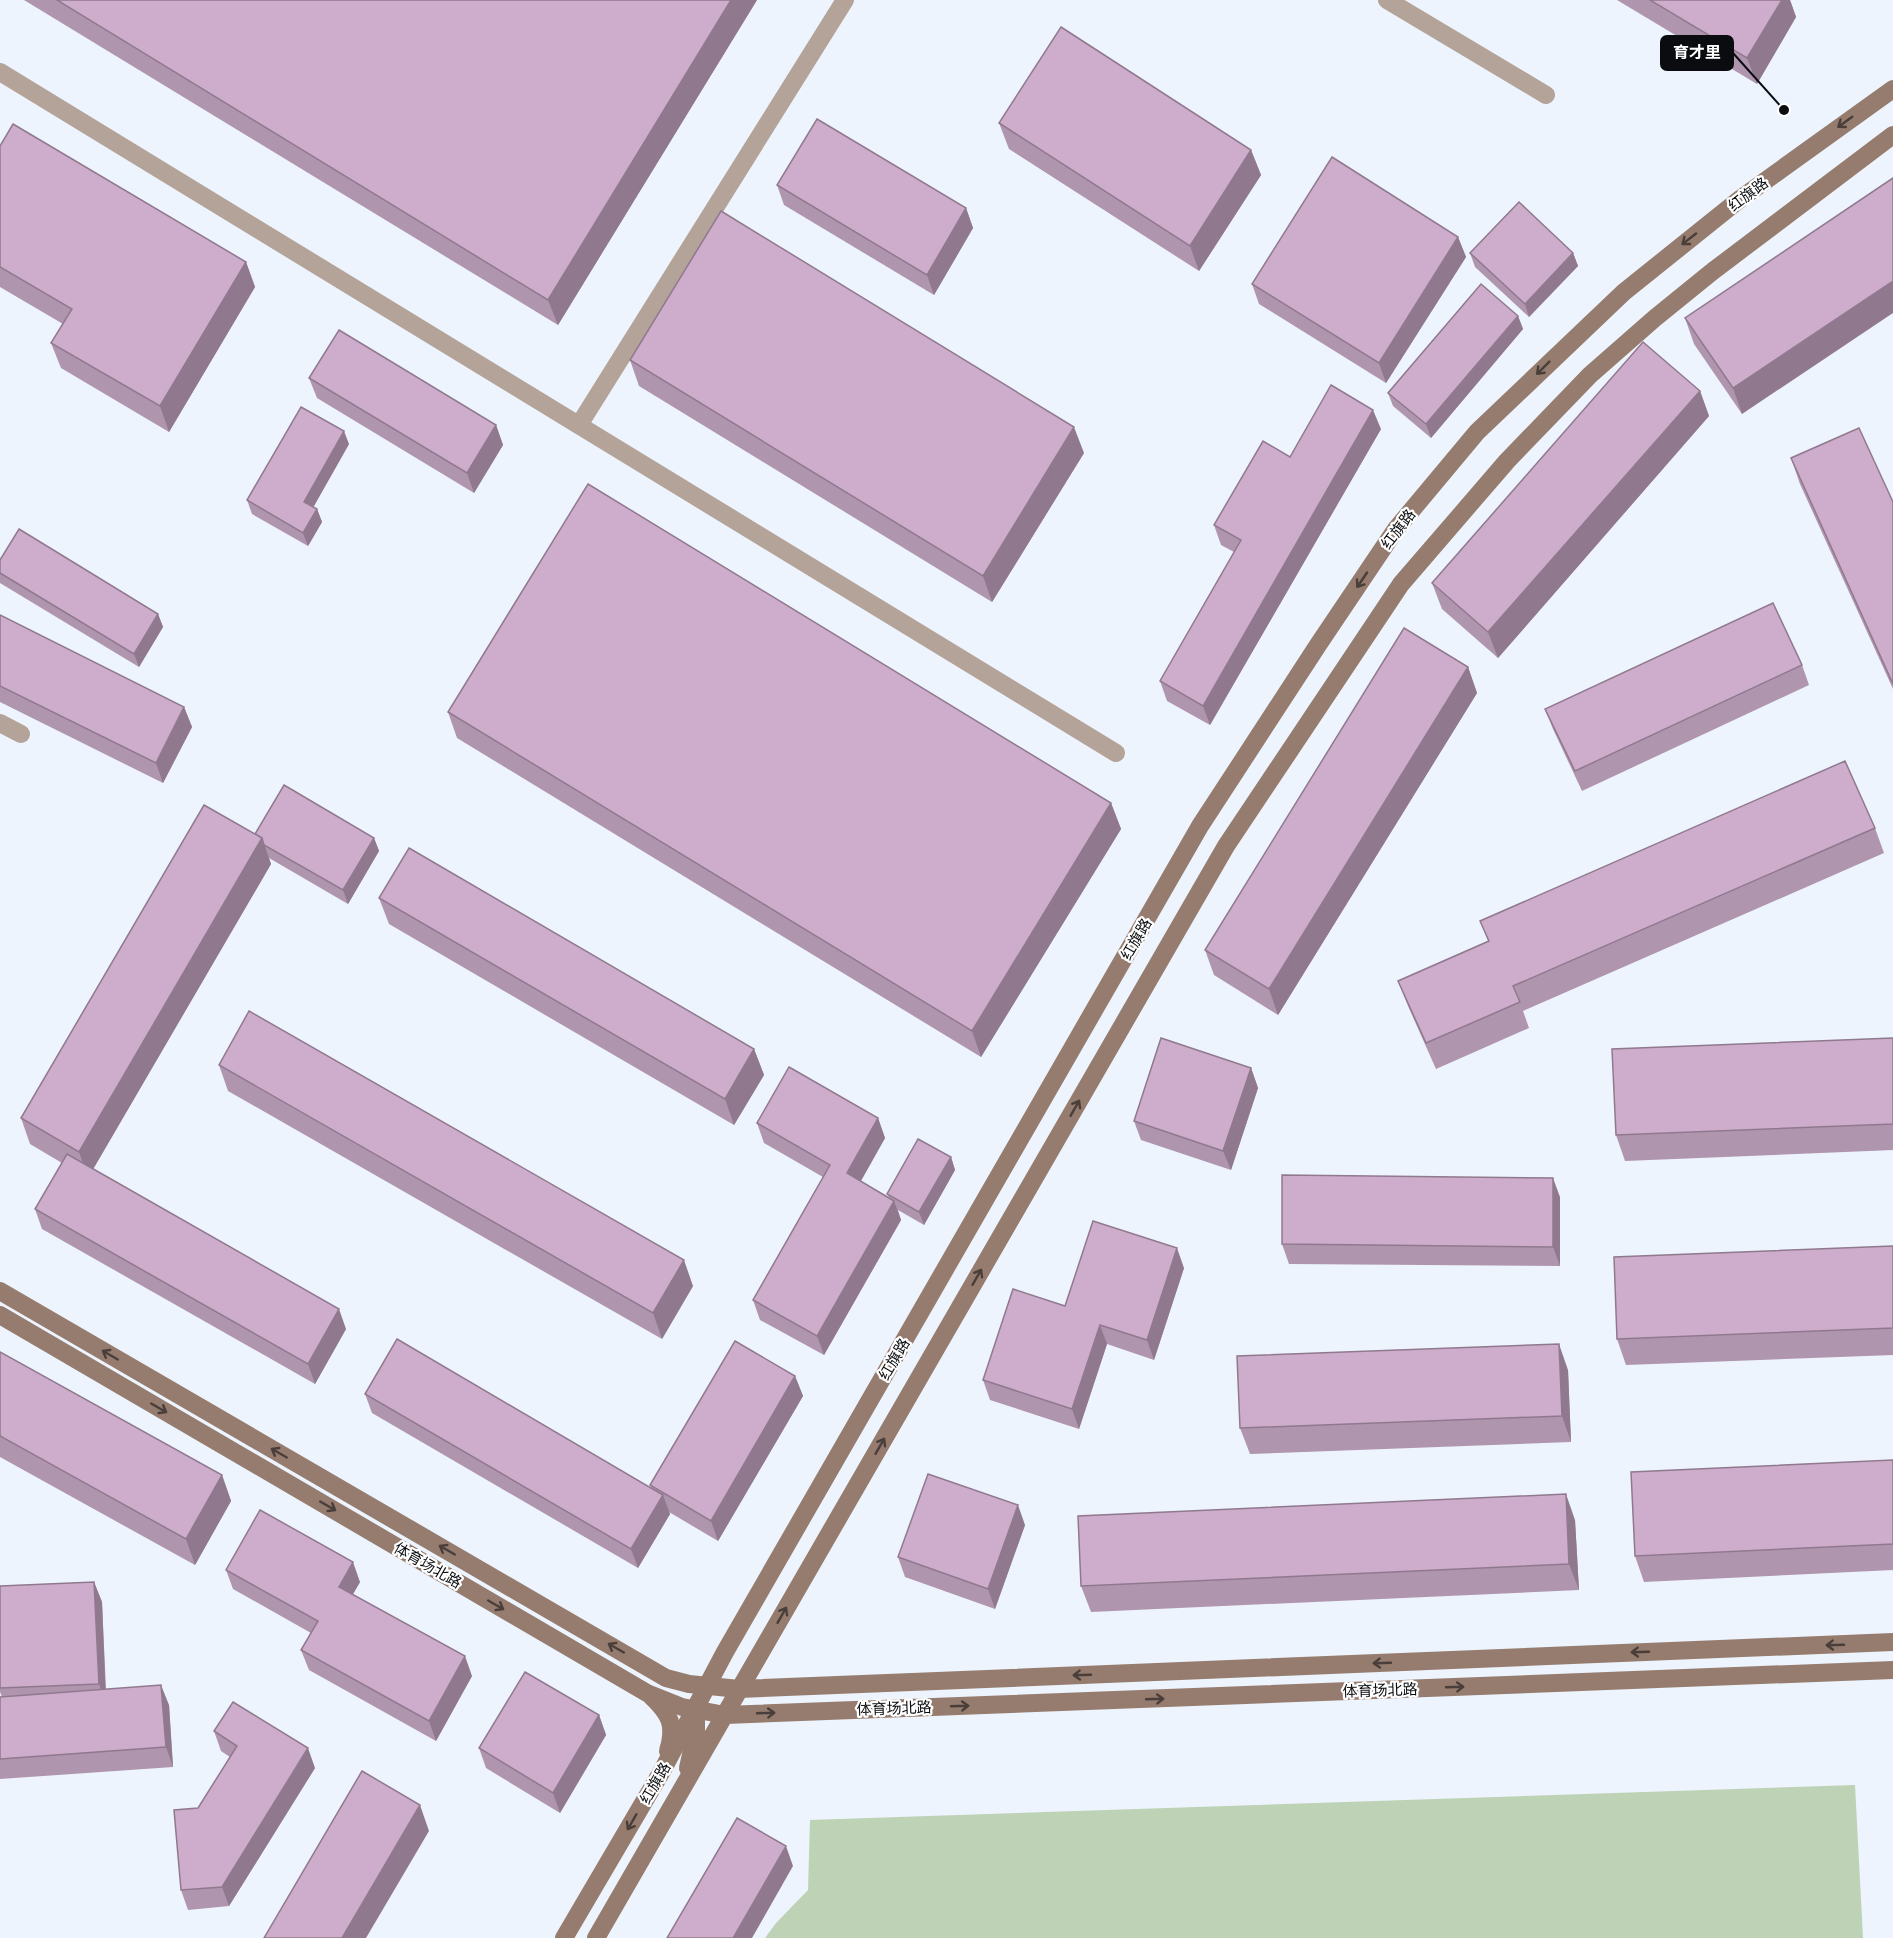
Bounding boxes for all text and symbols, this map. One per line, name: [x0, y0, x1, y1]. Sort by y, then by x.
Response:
callout: 育才里: [1661, 36, 1733, 70]
text: 育才里: [1673, 42, 1721, 62]
one-way arrow: [1838, 116, 1854, 129]
street label: 红旗路: [1724, 173, 1772, 215]
one-way arrow: [1682, 233, 1698, 246]
one-way arrow: [1535, 360, 1550, 375]
street label: 红旗路: [1377, 505, 1419, 553]
one-way arrow: [1356, 571, 1368, 587]
street label: 红旗路: [1117, 915, 1155, 963]
one-way arrow: [1069, 1100, 1081, 1117]
one-way arrow: [972, 1269, 984, 1286]
street label: 红旗路: [875, 1335, 913, 1383]
one-way arrow: [102, 1348, 119, 1360]
one-way arrow: [150, 1402, 167, 1414]
one-way arrow: [874, 1438, 886, 1455]
one-way arrow: [271, 1446, 288, 1458]
one-way arrow: [319, 1501, 336, 1513]
street label: 体育场北路: [391, 1538, 465, 1592]
one-way arrow: [439, 1544, 456, 1556]
one-way arrow: [487, 1599, 504, 1611]
one-way arrow: [777, 1607, 789, 1624]
one-way arrow: [1825, 1639, 1845, 1650]
one-way arrow: [608, 1642, 625, 1654]
one-way arrow: [1630, 1647, 1650, 1658]
one-way arrow: [1372, 1657, 1392, 1669]
one-way arrow: [1073, 1670, 1093, 1681]
street label: 体育场北路: [1342, 1679, 1418, 1701]
one-way arrow: [1445, 1682, 1465, 1693]
one-way arrow: [1145, 1693, 1165, 1704]
street label: 体育场北路: [856, 1697, 932, 1719]
one-way arrow: [950, 1700, 970, 1712]
one-way arrow: [755, 1708, 775, 1719]
street label: 红旗路: [636, 1759, 674, 1807]
one-way arrow: [626, 1812, 637, 1830]

